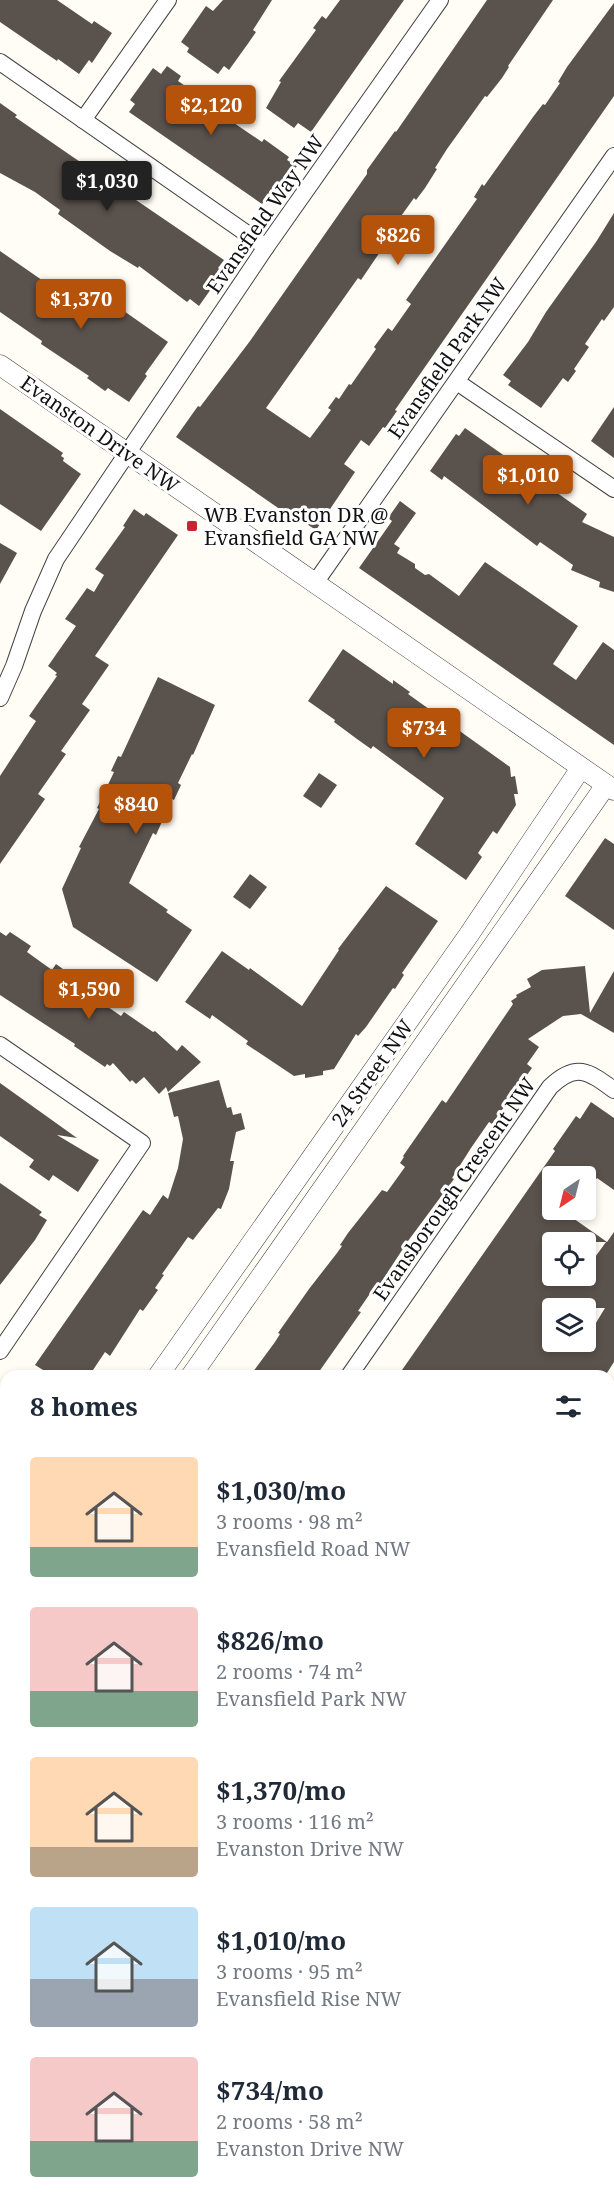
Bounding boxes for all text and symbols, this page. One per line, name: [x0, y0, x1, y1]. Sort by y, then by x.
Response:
pin: $2,120: [162, 85, 260, 136]
text: $2,120: [180, 91, 242, 118]
street label: Evansfield Way NW: [200, 129, 330, 299]
pin: $1,030: [58, 161, 156, 212]
text: $1,030: [76, 167, 138, 194]
pin: $826: [362, 215, 434, 266]
text: $826: [375, 221, 421, 248]
street label: Evansfield Park NW: [381, 272, 513, 444]
pin: $1,370: [32, 279, 130, 330]
text: $1,370: [50, 285, 112, 312]
street label: Evanston Drive NW: [15, 369, 185, 499]
pin: $1,010: [479, 455, 577, 506]
text: $1,010: [497, 461, 559, 488]
place label: WB Evanston DR @ Evansfield GA NW: [204, 501, 388, 551]
marker: WB Evanston DR @ Evansfield GA NW: [185, 519, 199, 533]
pin: $734: [388, 708, 460, 759]
text: $734: [401, 714, 447, 741]
pin: $840: [100, 784, 172, 835]
text: $840: [113, 790, 159, 817]
pin: $1,590: [40, 969, 138, 1020]
text: $1,590: [58, 975, 120, 1002]
street label: 24 Street NW: [325, 1014, 419, 1132]
street label: Evansborough Crescent NW: [366, 1072, 542, 1306]
north arrow: [542, 1166, 596, 1220]
map controls: [542, 1166, 596, 1352]
button: locate: [542, 1232, 596, 1286]
button: layers: [542, 1298, 596, 1352]
text: 8 homes: [30, 1388, 138, 1424]
icon: filters: [552, 1390, 585, 1423]
text: $1,030/mo: [216, 1472, 346, 1508]
icon: home: [78, 1481, 150, 1553]
text: 3 rooms · 98 m²: [216, 1508, 363, 1535]
text: Evansfield Road NW: [216, 1535, 410, 1562]
text: $826/mo: [216, 1622, 324, 1658]
icon: home: [78, 1631, 150, 1703]
text: 2 rooms · 74 m²: [216, 1658, 363, 1685]
text: Evansfield Park NW: [216, 1685, 407, 1712]
text: $1,370/mo: [216, 1772, 346, 1808]
icon: home: [78, 1781, 150, 1853]
text: 3 rooms · 116 m²: [216, 1808, 374, 1835]
text: Evanston Drive NW: [216, 1835, 404, 1862]
text: $1,010/mo: [216, 1922, 346, 1958]
icon: home: [78, 1931, 150, 2003]
text: 3 rooms · 95 m²: [216, 1958, 363, 1985]
text: Evansfield Rise NW: [216, 1985, 402, 2012]
text: $734/mo: [216, 2072, 324, 2108]
icon: home: [78, 2081, 150, 2153]
text: 2 rooms · 58 m²: [216, 2108, 363, 2135]
text: Evanston Drive NW: [216, 2135, 404, 2162]

